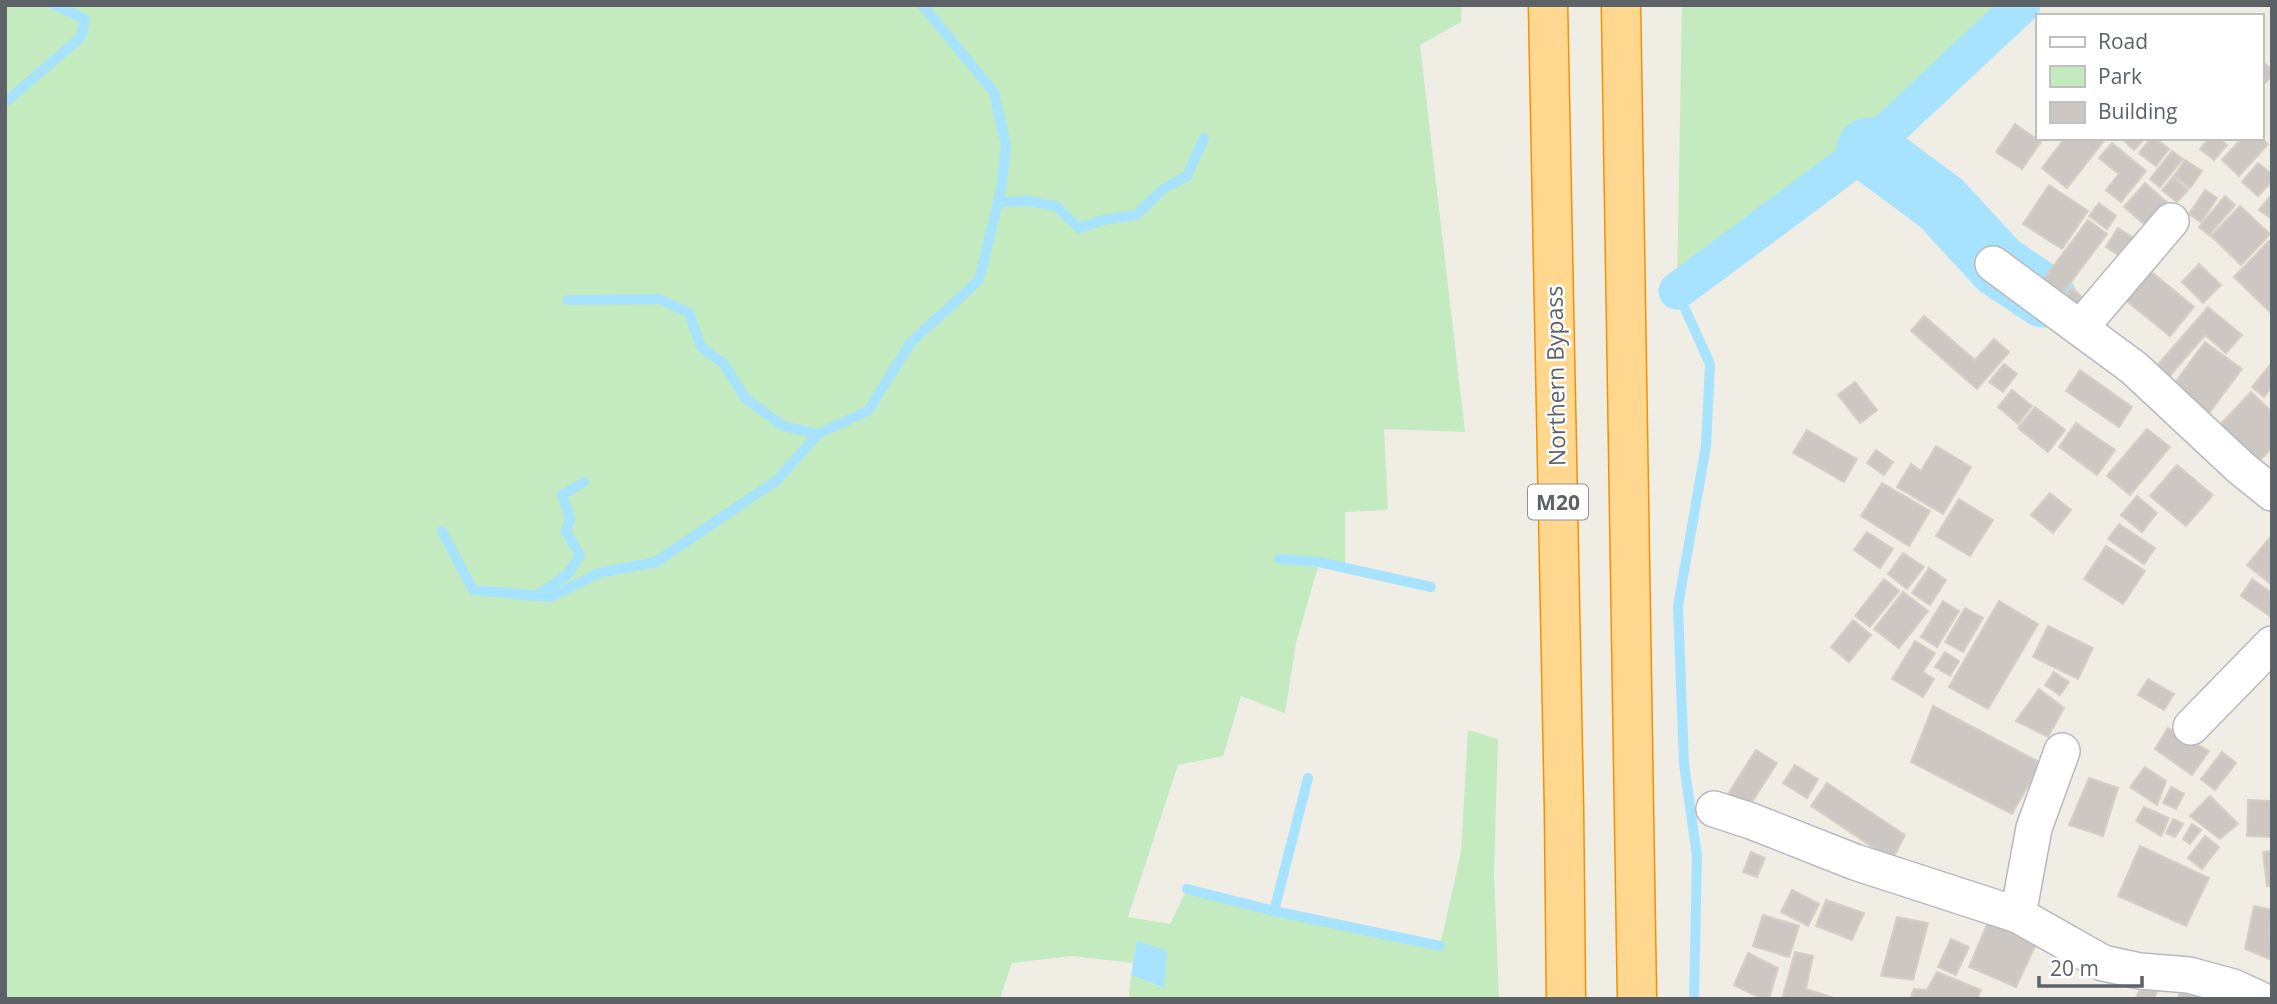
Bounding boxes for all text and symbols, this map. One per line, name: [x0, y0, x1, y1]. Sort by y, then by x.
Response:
legend: [2036, 14, 2263, 140]
text: Road: [2098, 27, 2148, 55]
text: Park: [2098, 62, 2142, 90]
text: Building: [2098, 97, 2177, 125]
street label: Northern Bypass: [1537, 286, 1573, 466]
road number: M20: [1528, 484, 1588, 520]
scale bar: [2039, 944, 2142, 988]
text: 20 m: [2050, 954, 2099, 982]

